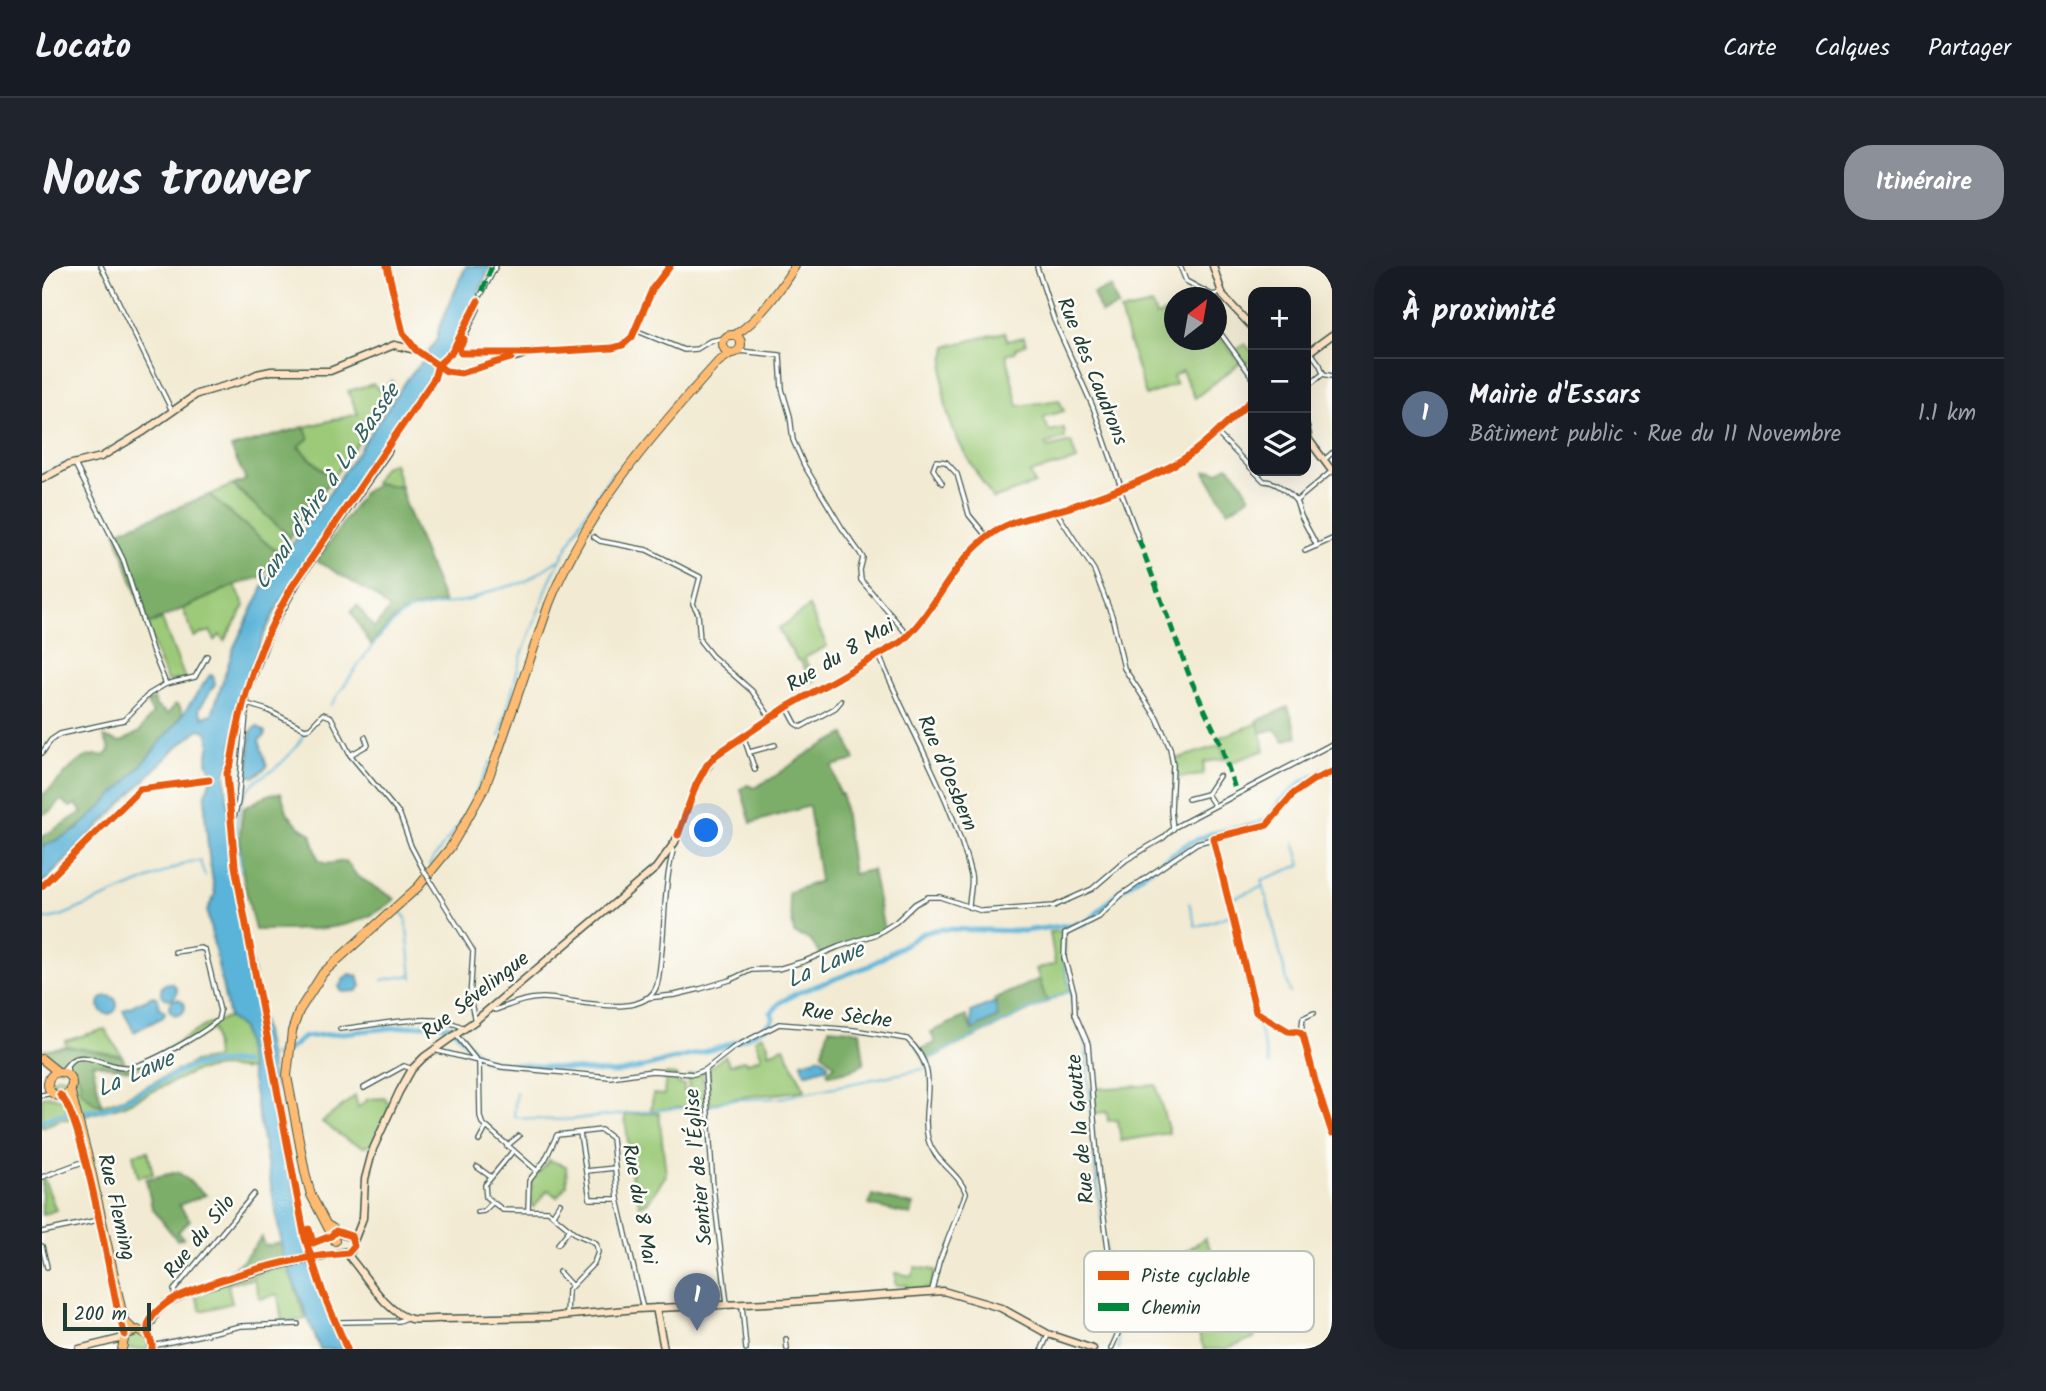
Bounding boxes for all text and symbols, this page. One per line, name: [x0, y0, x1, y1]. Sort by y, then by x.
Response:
text: Locato: [35, 22, 131, 75]
text: Carte: [1723, 29, 1777, 68]
text: Calques: [1815, 29, 1890, 68]
text: Partager: [1928, 29, 2011, 68]
text: Nous trouver: [42, 143, 309, 221]
button: Itinéraire: [1844, 145, 2004, 220]
north arrow: [1164, 287, 1227, 350]
map controls: [1248, 287, 1311, 476]
button: +: [1248, 287, 1311, 350]
text: À proximité: [1402, 288, 1555, 336]
street label: Rue des Caudrons: [1047, 293, 1136, 451]
button: −: [1248, 350, 1311, 413]
water label: Canal d'Aire à La Bassée: [245, 375, 412, 598]
text: Mairie d'Essars: [1469, 375, 1641, 417]
text: 1: [1422, 396, 1428, 432]
text: 1.1 km: [1918, 396, 1976, 432]
button: layers: [1248, 413, 1311, 476]
text: Bâtiment public · Rue du 11 Novembre: [1469, 417, 1841, 453]
street label: Rue du 8 Mai: [780, 610, 902, 702]
street label: Rue d'Oesbern: [907, 710, 986, 837]
your location: [689, 813, 723, 847]
water label: La Lawe: [781, 932, 873, 999]
street label: Rue Sévelingue: [415, 943, 538, 1049]
street label: Rue Sèche: [800, 995, 894, 1038]
water label: La Lawe: [91, 1041, 183, 1108]
street label: Rue de la Goutte: [1058, 1052, 1104, 1205]
street label: Sentier de l'Église: [676, 1087, 723, 1247]
street label: Rue du 8 Mai: [612, 1141, 666, 1268]
street label: Rue Fleming: [87, 1151, 144, 1264]
street label: Rue du Silo: [156, 1188, 244, 1286]
legend: [1084, 1251, 1314, 1332]
text: Piste cyclable: [1141, 1262, 1250, 1292]
pin: 1: [674, 1273, 720, 1331]
text: Chemin: [1141, 1294, 1201, 1324]
scale bar: [63, 1300, 150, 1332]
text: 200 m: [74, 1300, 127, 1330]

